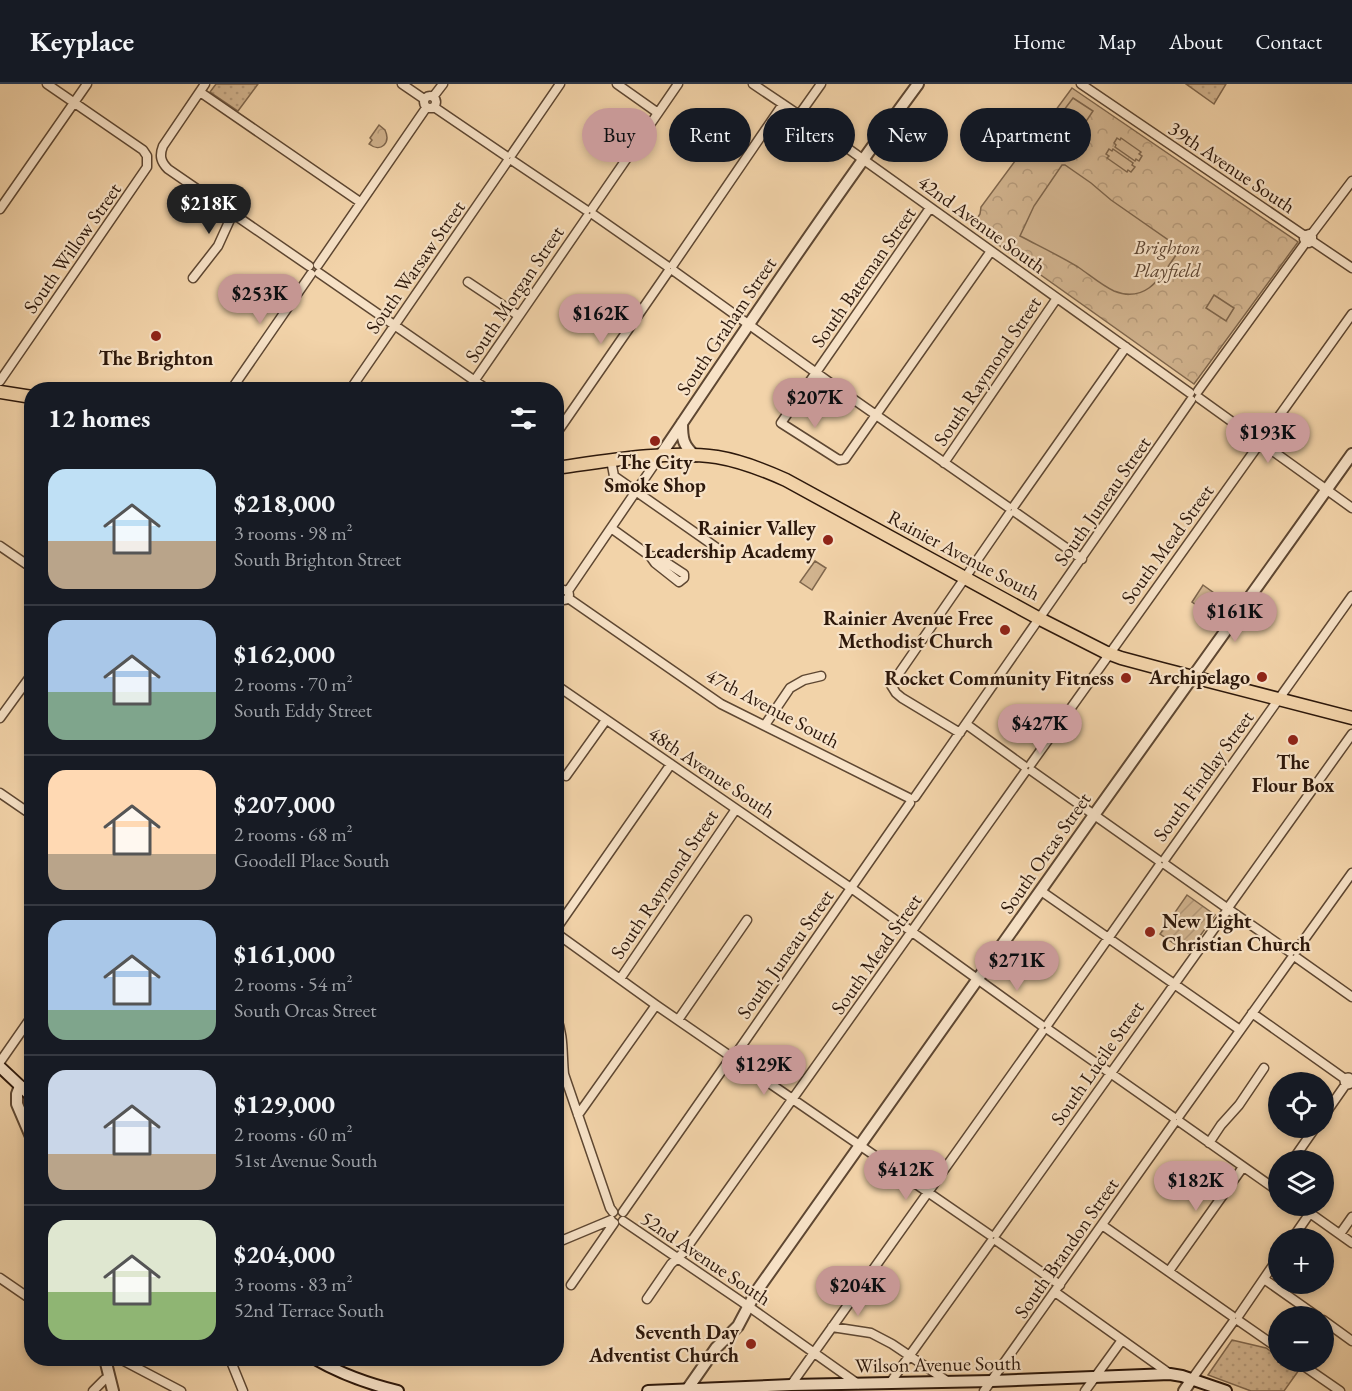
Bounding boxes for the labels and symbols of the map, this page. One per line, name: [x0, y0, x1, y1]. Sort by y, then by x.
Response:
street label: 39th Avenue South: [1164, 115, 1300, 219]
street label: 42nd Avenue South: [913, 169, 1051, 279]
street label: South Willow Street: [17, 177, 127, 319]
pin: $218K: [167, 184, 251, 235]
street label: South Warsaw Street: [359, 195, 471, 339]
street label: South Bateman Street: [805, 201, 922, 353]
street label: South Morgan Street: [459, 220, 570, 367]
park label: Brighton Playfield: [1133, 234, 1202, 283]
street label: South Graham Street: [670, 251, 782, 400]
pin: $253K: [218, 274, 302, 325]
street label: South Raymond Street: [927, 291, 1047, 451]
pin: $162K: [559, 294, 643, 345]
marker: The Brighton: [149, 329, 163, 343]
place label: The Brighton: [99, 345, 213, 371]
pin: $207K: [773, 378, 857, 429]
pin: $193K: [1226, 413, 1310, 464]
street label: South Juneau Street: [1048, 431, 1157, 571]
marker: The City Smoke Shop: [648, 434, 662, 448]
place label: The City Smoke Shop: [604, 449, 706, 498]
street label: South Mead Street: [1115, 478, 1220, 609]
street label: Rainier Avenue South: [883, 504, 1045, 606]
place label: Rainier Valley Leadership Academy: [644, 515, 816, 564]
marker: Rainier Valley Leadership Academy: [821, 533, 835, 547]
pin: $161K: [1193, 592, 1277, 643]
place label: Rainier Avenue Free Methodist Church: [823, 605, 993, 654]
marker: Rainier Avenue Free Methodist Church: [998, 623, 1012, 637]
street label: 47th Avenue South: [702, 662, 844, 754]
place label: Archipelago: [1148, 664, 1250, 690]
place label: Rocket Community Fitness: [885, 665, 1114, 691]
marker: Archipelago: [1255, 670, 1269, 684]
marker: Rocket Community Fitness: [1119, 671, 1133, 685]
pin: $427K: [998, 704, 1082, 755]
street label: South Findlay Street: [1147, 705, 1260, 847]
street label: 48th Avenue South: [644, 720, 780, 824]
marker: The Flour Box: [1286, 733, 1300, 747]
place label: The Flour Box: [1252, 749, 1334, 798]
street label: South Orcas Street: [993, 787, 1097, 919]
street label: South Raymond Street: [604, 804, 724, 964]
street label: South Juneau Street: [731, 884, 840, 1024]
street label: South Mead Street: [825, 888, 928, 1020]
place label: New Light Christian Church: [1162, 908, 1311, 957]
marker: New Light Christian Church: [1143, 925, 1157, 939]
pin: $271K: [975, 941, 1059, 992]
street label: South Lucile Street: [1044, 995, 1150, 1130]
pin: $129K: [722, 1045, 806, 1096]
pin: $412K: [864, 1150, 948, 1201]
pin: $182K: [1154, 1161, 1238, 1212]
street label: South Brandon Street: [1008, 1172, 1125, 1323]
street label: 52nd Avenue South: [636, 1205, 776, 1311]
pin: $204K: [816, 1266, 900, 1317]
place label: Seventh Day Adventist Church: [588, 1319, 739, 1368]
marker: Seventh Day Adventist Church: [744, 1337, 758, 1351]
street label: Wilson Avenue South: [855, 1350, 1021, 1378]

